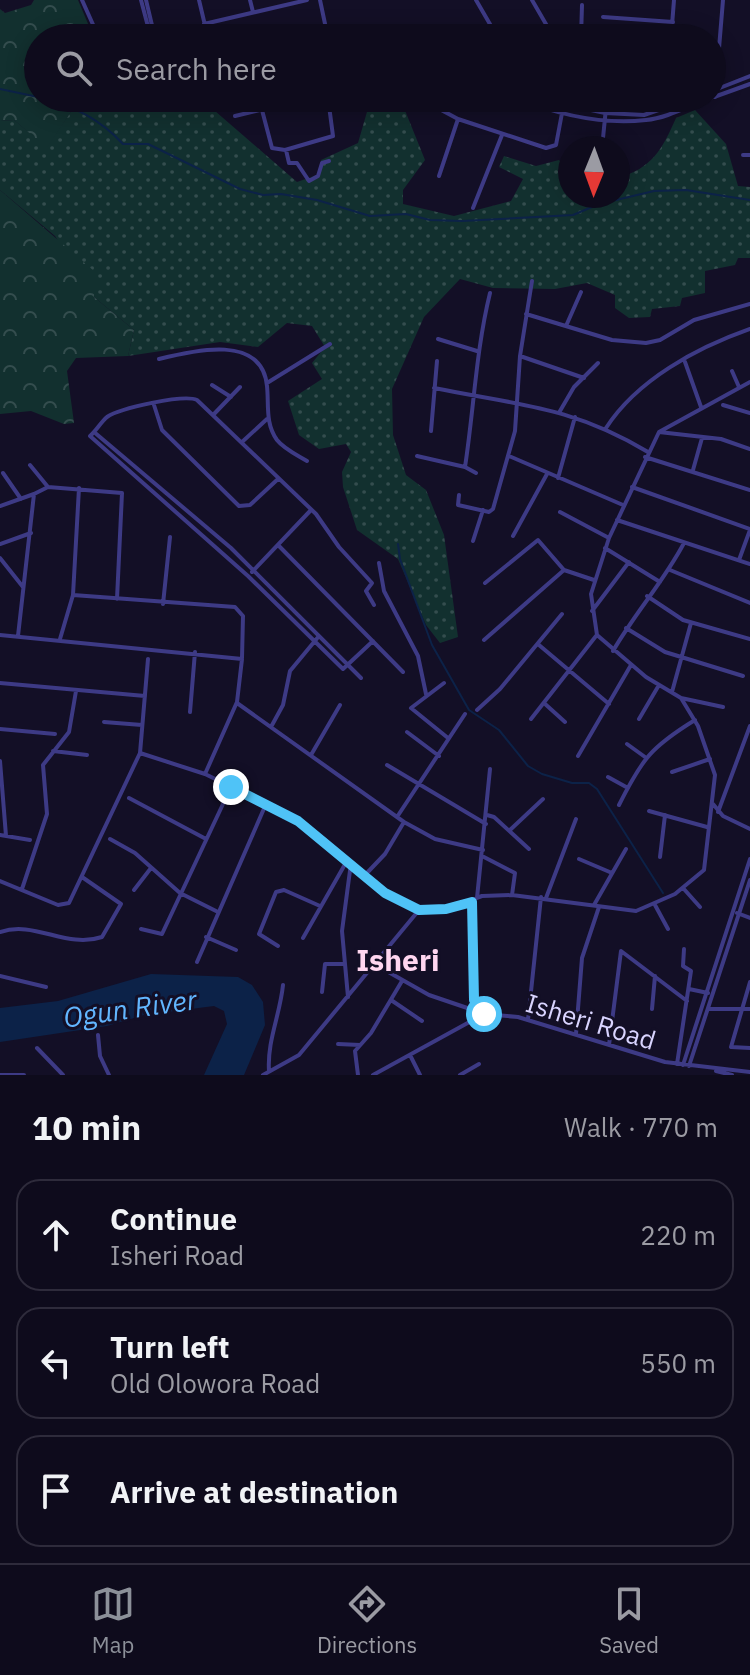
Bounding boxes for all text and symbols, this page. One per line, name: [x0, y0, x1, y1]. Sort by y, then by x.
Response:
search box: [24, 24, 726, 112]
icon: search: [52, 46, 96, 90]
text: Search here: [116, 49, 277, 88]
north arrow: [558, 136, 630, 208]
route end: [213, 769, 249, 805]
district label: Isheri: [356, 940, 440, 979]
water label: Ogun River: [61, 980, 200, 1036]
street label: Isheri Road: [522, 985, 660, 1057]
route start: [466, 996, 502, 1032]
text: 10 min: [32, 1105, 141, 1149]
text: Walk · 770 m: [564, 1110, 718, 1144]
text: Continue: [110, 1199, 237, 1238]
icon: ahead: [34, 1213, 78, 1257]
text: 220 m: [640, 1218, 716, 1252]
text: Isheri Road: [110, 1238, 244, 1272]
text: Turn left: [110, 1327, 229, 1366]
icon: left: [34, 1341, 78, 1385]
text: 550 m: [640, 1346, 716, 1380]
text: Old Olowora Road: [110, 1366, 320, 1400]
icon: arrive: [34, 1469, 78, 1513]
text: Arrive at destination: [110, 1472, 398, 1511]
tab: Map: [91, 1582, 135, 1659]
tab: Directions: [317, 1582, 417, 1659]
tab: Saved: [599, 1582, 659, 1659]

